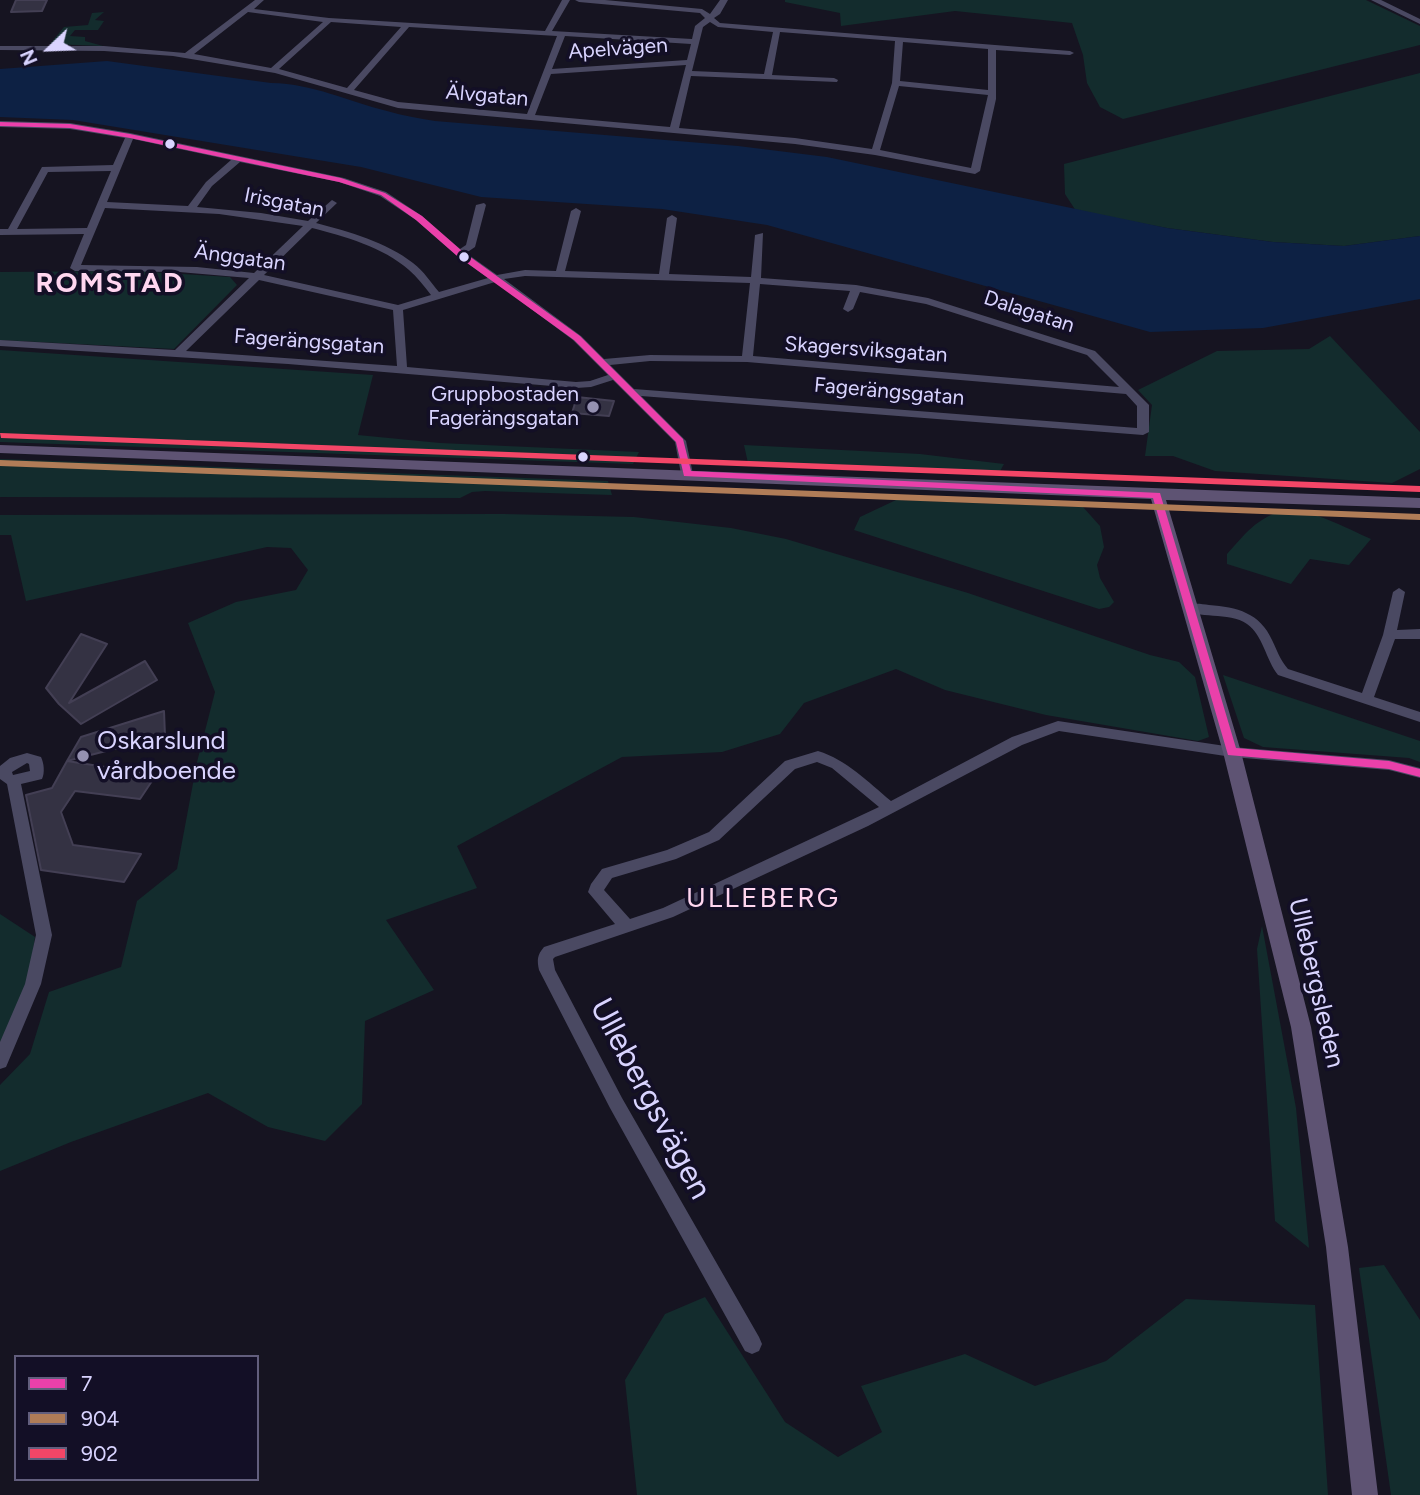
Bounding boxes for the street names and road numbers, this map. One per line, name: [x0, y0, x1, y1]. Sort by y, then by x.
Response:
street label: Apelvägen: [567, 33, 669, 65]
street label: Älvgatan: [445, 80, 529, 112]
street label: Irisgatan: [242, 183, 326, 223]
street label: Änggatan: [193, 239, 287, 277]
street label: Dalagatan: [980, 286, 1078, 338]
street label: Fagerängsgatan: [233, 324, 385, 360]
street label: Skagersviksgatan: [784, 332, 948, 368]
street label: Fagerängsgatan: [813, 373, 965, 411]
street label: Ullebergsleden: [1281, 895, 1351, 1071]
street label: Ullebergsvägen: [581, 992, 719, 1206]

